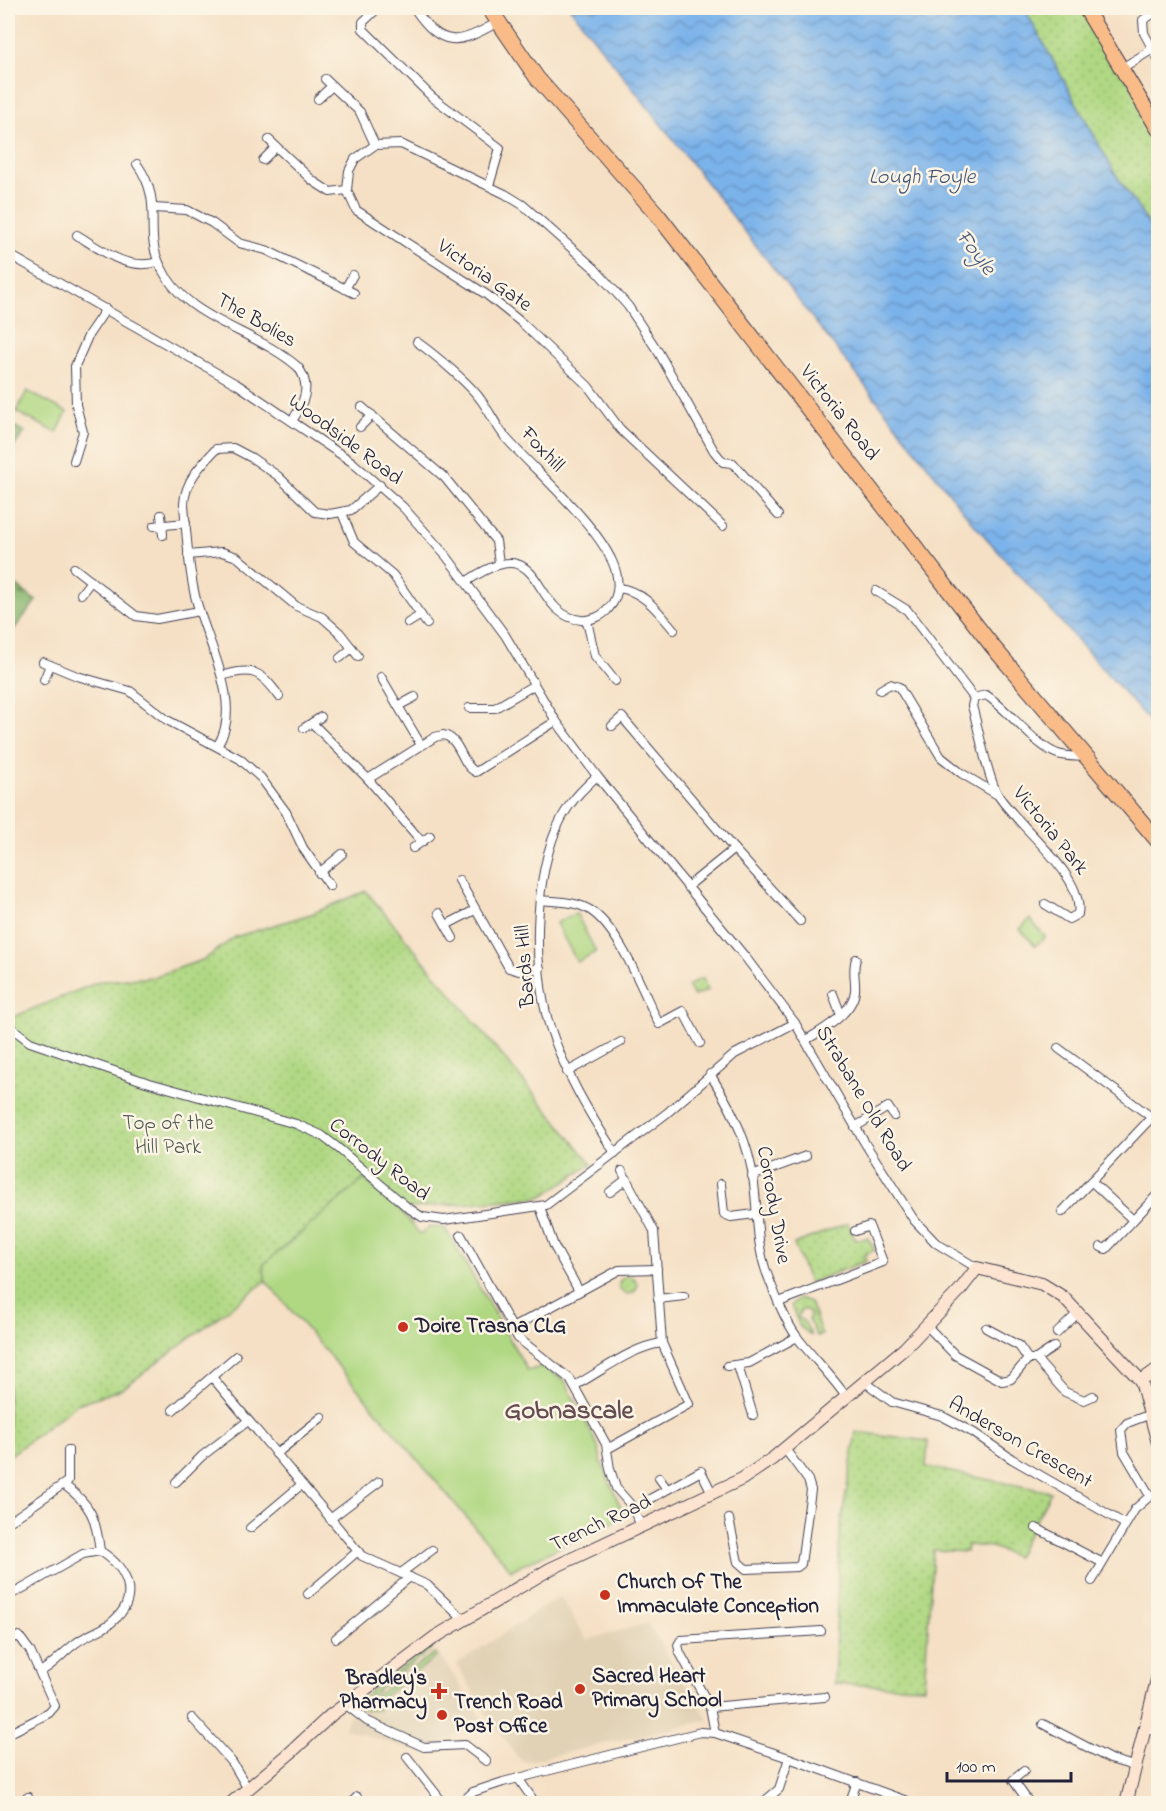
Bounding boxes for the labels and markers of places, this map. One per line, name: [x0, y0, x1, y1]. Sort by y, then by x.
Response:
place label: Doire Trasna CLG: [414, 1312, 566, 1342]
marker: Doire Trasna CLG: [396, 1320, 410, 1334]
place label: Church Of The Immaculate Conception: [617, 1568, 819, 1622]
marker: Church Of The Immaculate Conception: [598, 1588, 612, 1602]
place label: Sacred Heart Primary School: [592, 1662, 722, 1718]
place label: Bradley's Pharmacy: [340, 1664, 427, 1720]
marker: Sacred Heart Primary School: [573, 1682, 587, 1696]
marker: Bradley's Pharmacy: [432, 1684, 446, 1698]
place label: Trench Road Post Office: [454, 1688, 563, 1742]
marker: Trench Road Post Office: [435, 1708, 449, 1722]

